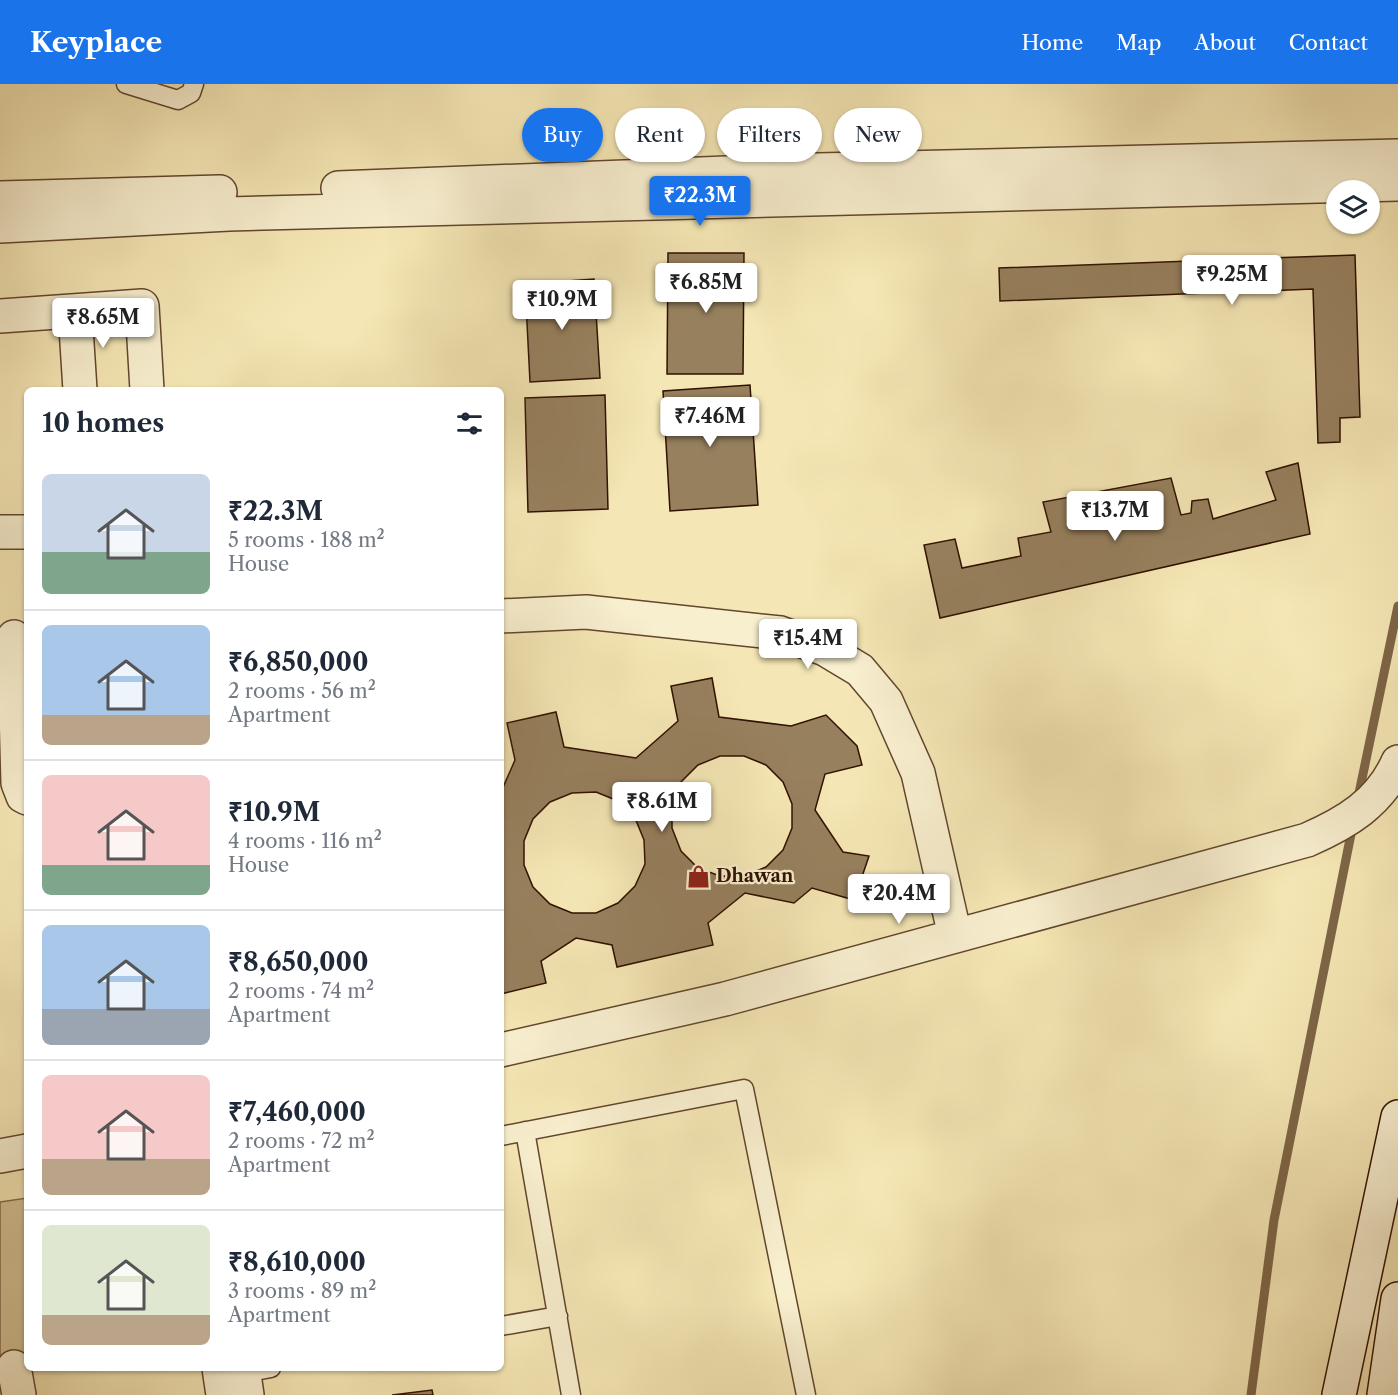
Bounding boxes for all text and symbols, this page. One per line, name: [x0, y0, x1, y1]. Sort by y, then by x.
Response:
text: Keyplace: [30, 25, 162, 59]
text: Home: [1022, 30, 1083, 55]
text: Map: [1116, 30, 1161, 55]
text: About: [1194, 30, 1256, 55]
text: Contact: [1289, 30, 1368, 55]
chip: Buy: [522, 108, 603, 162]
chip: Rent: [615, 108, 705, 162]
chip: Filters: [717, 108, 822, 162]
chip: New: [834, 108, 922, 162]
pin: ₹22.3M: [651, 176, 749, 227]
map controls: [1326, 180, 1380, 234]
button: layers: [1326, 180, 1380, 234]
text: ₹22.3M: [663, 183, 737, 207]
pin: ₹9.25M: [1183, 255, 1281, 306]
text: ₹9.25M: [1196, 262, 1268, 286]
pin: ₹6.85M: [657, 263, 755, 314]
text: ₹6.85M: [669, 270, 743, 294]
pin: ₹10.9M: [513, 280, 611, 331]
text: ₹10.9M: [527, 287, 597, 311]
pin: ₹8.65M: [54, 298, 152, 349]
text: ₹8.65M: [66, 305, 140, 329]
pin: ₹7.46M: [661, 397, 759, 448]
text: ₹7.46M: [674, 404, 746, 428]
text: 10 homes: [42, 407, 164, 439]
icon: filters: [453, 407, 486, 440]
pin: ₹13.7M: [1066, 491, 1164, 542]
text: ₹22.3M: [228, 495, 323, 527]
icon: home: [90, 498, 162, 570]
text: ₹13.7M: [1081, 498, 1149, 522]
text: 5 rooms · 188 m²: [228, 528, 385, 552]
text: House: [228, 552, 289, 576]
pin: ₹15.4M: [759, 619, 857, 670]
text: ₹15.4M: [773, 626, 843, 650]
text: ₹6,850,000: [228, 646, 369, 678]
icon: home: [90, 649, 162, 721]
text: 2 rooms · 56 m²: [228, 679, 376, 703]
text: Apartment: [228, 703, 331, 727]
pin: ₹8.61M: [613, 782, 711, 833]
text: ₹8.61M: [626, 789, 698, 813]
text: ₹10.9M: [228, 796, 320, 828]
icon: home: [90, 799, 162, 871]
text: 4 rooms · 116 m²: [228, 829, 382, 853]
text: House: [228, 853, 289, 877]
shop icon: Dhawan: [685, 863, 711, 889]
place label: Dhawan: [716, 865, 794, 887]
pin: ₹20.4M: [850, 874, 948, 925]
text: ₹20.4M: [862, 881, 936, 905]
text: ₹8,650,000: [228, 946, 369, 978]
icon: home: [90, 949, 162, 1021]
text: 2 rooms · 74 m²: [228, 979, 374, 1003]
text: Apartment: [228, 1003, 331, 1027]
text: ₹7,460,000: [228, 1096, 366, 1128]
icon: home: [90, 1099, 162, 1171]
text: 2 rooms · 72 m²: [228, 1129, 375, 1153]
text: Apartment: [228, 1153, 331, 1177]
text: ₹8,610,000: [228, 1246, 366, 1278]
icon: home: [90, 1249, 162, 1321]
text: 3 rooms · 89 m²: [228, 1279, 376, 1303]
text: Apartment: [228, 1303, 331, 1327]

